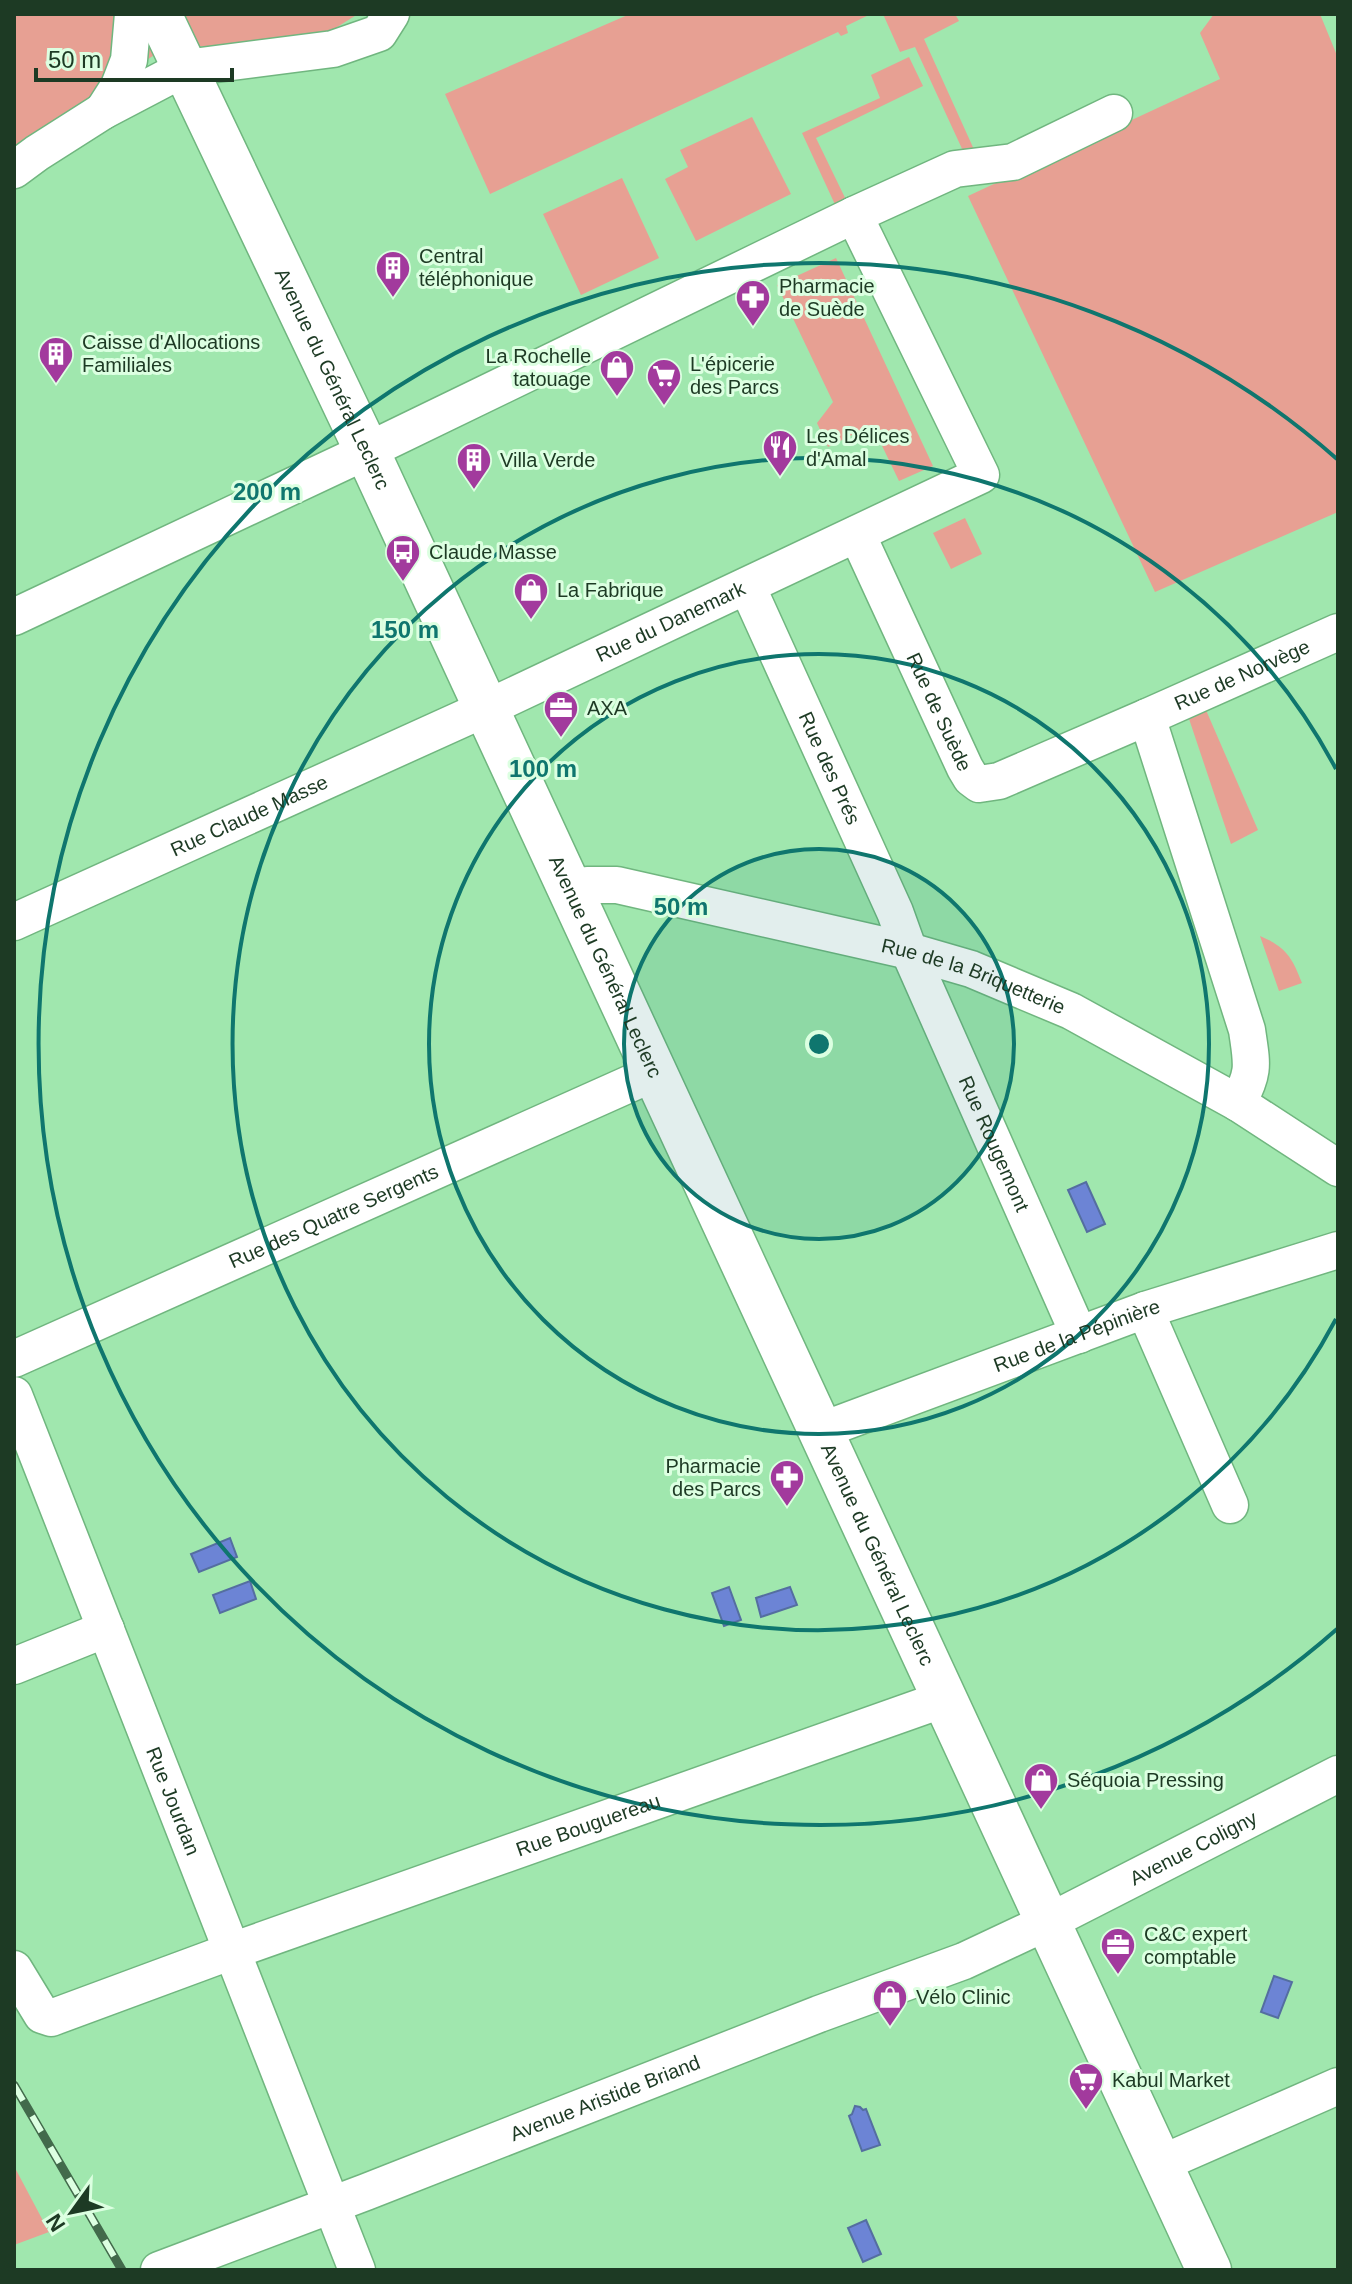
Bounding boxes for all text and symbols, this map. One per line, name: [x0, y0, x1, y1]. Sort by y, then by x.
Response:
scale bar: [36, 32, 232, 82]
text: 50 m: [48, 46, 101, 73]
place label: Central téléphonique: [419, 245, 534, 290]
building icon: Central téléphonique: [374, 249, 412, 299]
street label: Avenue du Général Leclerc: [271, 265, 394, 493]
place label: Pharmacie de Suède: [779, 275, 875, 320]
pharmacy icon: Pharmacie de Suède: [734, 278, 772, 328]
place label: Caisse d'Allocations Familiales: [82, 331, 260, 376]
building icon: Caisse d'Allocations Familiales: [37, 335, 75, 385]
place label: La Rochelle tatouage: [485, 345, 591, 390]
shop icon: La Rochelle tatouage: [598, 348, 636, 398]
place label: L'épicerie des Parcs: [690, 353, 779, 398]
supermarket icon: L'épicerie des Parcs: [645, 357, 683, 407]
place label: Les Délices d'Amal: [806, 425, 909, 470]
restaurant icon: Les Délices d'Amal: [761, 428, 799, 478]
building icon: Villa Verde: [455, 441, 493, 491]
place label: Villa Verde: [500, 449, 595, 471]
text: 200 m: [233, 478, 301, 505]
bus stop icon: Claude Masse: [384, 533, 422, 583]
place label: Claude Masse: [429, 541, 557, 563]
shop icon: La Fabrique: [512, 571, 550, 621]
street label: Rue du Danemark: [592, 576, 750, 666]
place label: La Fabrique: [557, 579, 664, 601]
text: 150 m: [371, 616, 439, 643]
street label: Rue de Norvège: [1171, 635, 1313, 714]
street label: Rue de Suède: [902, 649, 976, 775]
office icon: AXA: [542, 689, 580, 739]
place label: AXA: [587, 697, 628, 719]
street label: Rue des Prés: [795, 708, 865, 828]
text: 100 m: [509, 755, 577, 782]
street label: Rue Claude Masse: [167, 770, 331, 861]
street label: Avenue du Général Leclerc: [545, 852, 666, 1081]
text: 50 m: [654, 893, 708, 920]
street label: Rue de la Briquetterie: [879, 934, 1069, 1018]
centre of rings: [805, 1030, 833, 1058]
street label: Rue Rougemont: [955, 1072, 1034, 1215]
street label: Rue des Quatre Sergents: [225, 1160, 442, 1273]
street label: Rue de la Pépinière: [991, 1295, 1163, 1376]
street label: Avenue du Général Leclerc: [817, 1440, 939, 1669]
place label: Pharmacie des Parcs: [665, 1455, 761, 1500]
pharmacy icon: Pharmacie des Parcs: [768, 1458, 806, 1508]
street label: Rue Jourdan: [142, 1744, 204, 1858]
shop icon: Séquoia Pressing: [1022, 1761, 1060, 1811]
place label: Séquoia Pressing: [1067, 1769, 1224, 1791]
street label: Rue Bouguereau: [513, 1789, 663, 1861]
street label: Avenue Coligny: [1126, 1806, 1261, 1890]
place label: C&C expert comptable: [1144, 1923, 1248, 1968]
office icon: C&C expert comptable: [1099, 1926, 1137, 1976]
shop icon: Vélo Clinic: [871, 1978, 909, 2028]
place label: Vélo Clinic: [916, 1986, 1010, 2008]
street label: Avenue Aristide Briand: [507, 2051, 703, 2145]
supermarket icon: Kabul Market: [1067, 2061, 1105, 2111]
place label: Kabul Market: [1112, 2069, 1230, 2091]
north arrow: [32, 2172, 112, 2252]
text: N: [41, 2209, 70, 2236]

